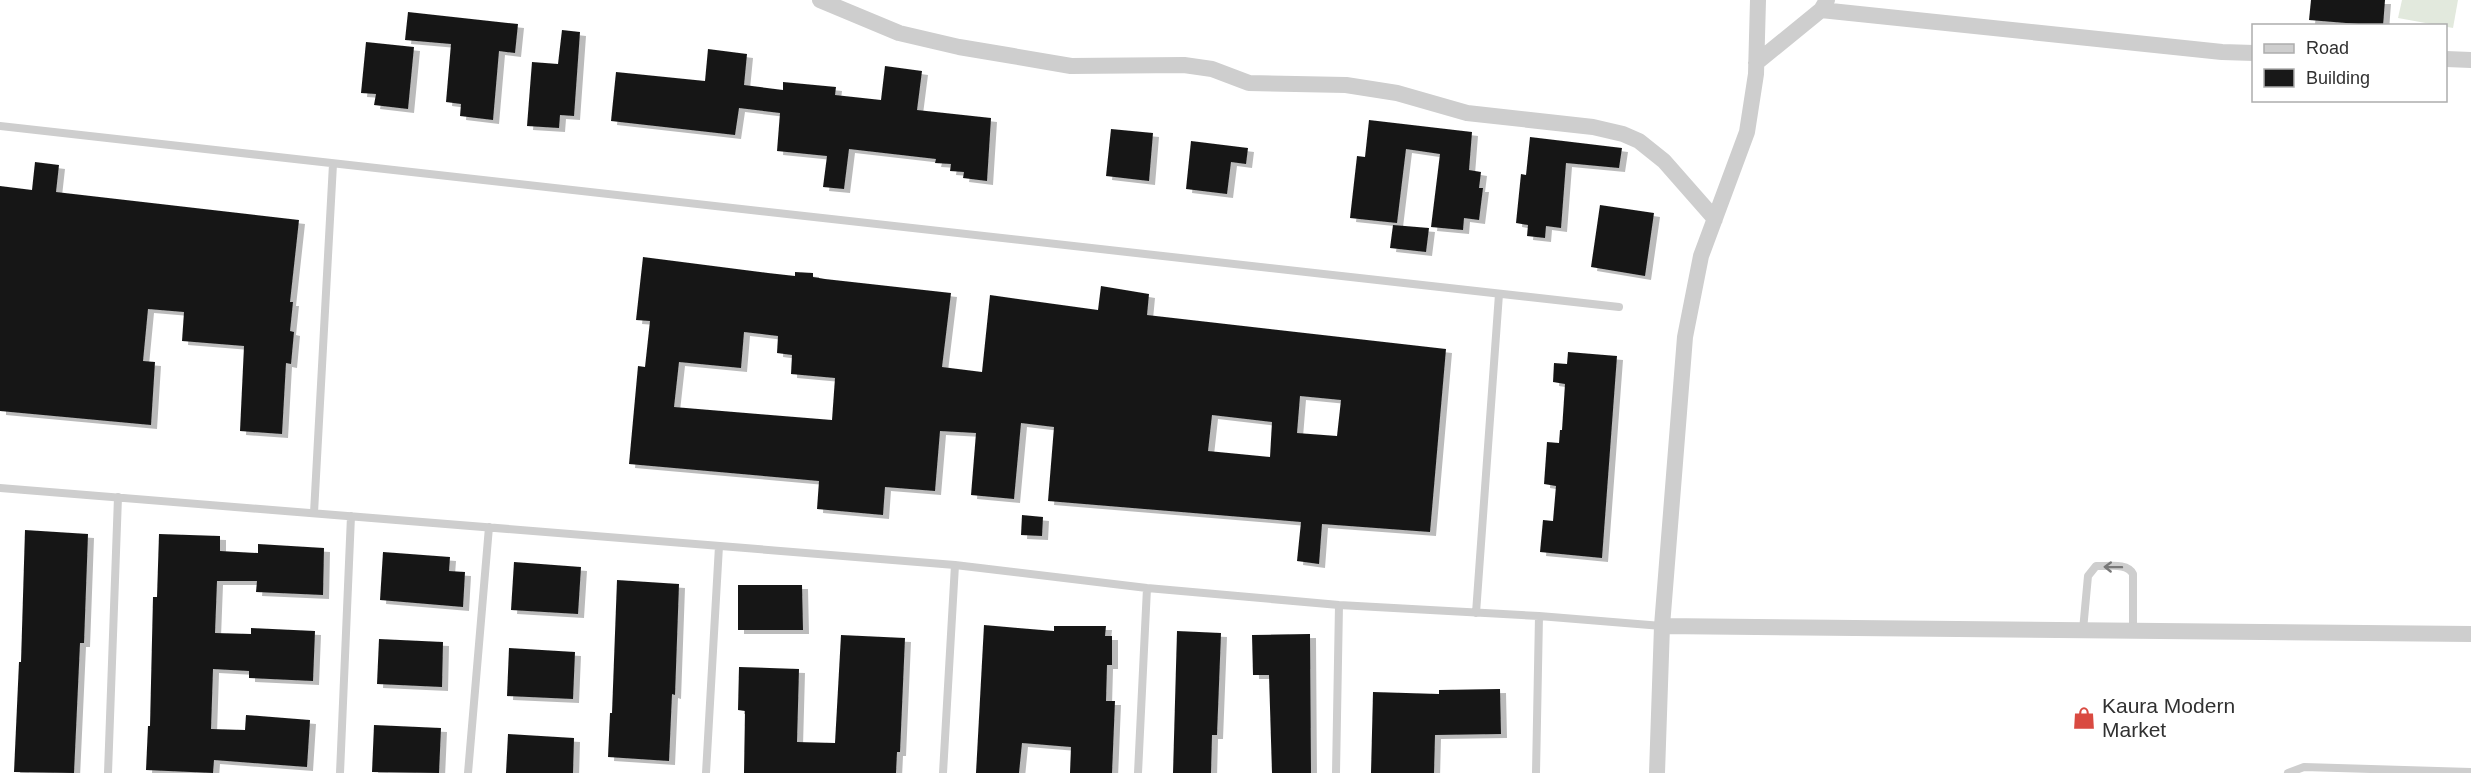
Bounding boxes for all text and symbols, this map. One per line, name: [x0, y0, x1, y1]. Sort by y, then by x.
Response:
legend: [2252, 24, 2447, 102]
text: Road: [2306, 38, 2349, 58]
text: Building: [2306, 68, 2370, 88]
one-way arrow: [2104, 561, 2124, 573]
place label: Kaura Modern Market: [2102, 694, 2235, 741]
shop icon: Kaura Modern Market: [2071, 705, 2097, 731]

